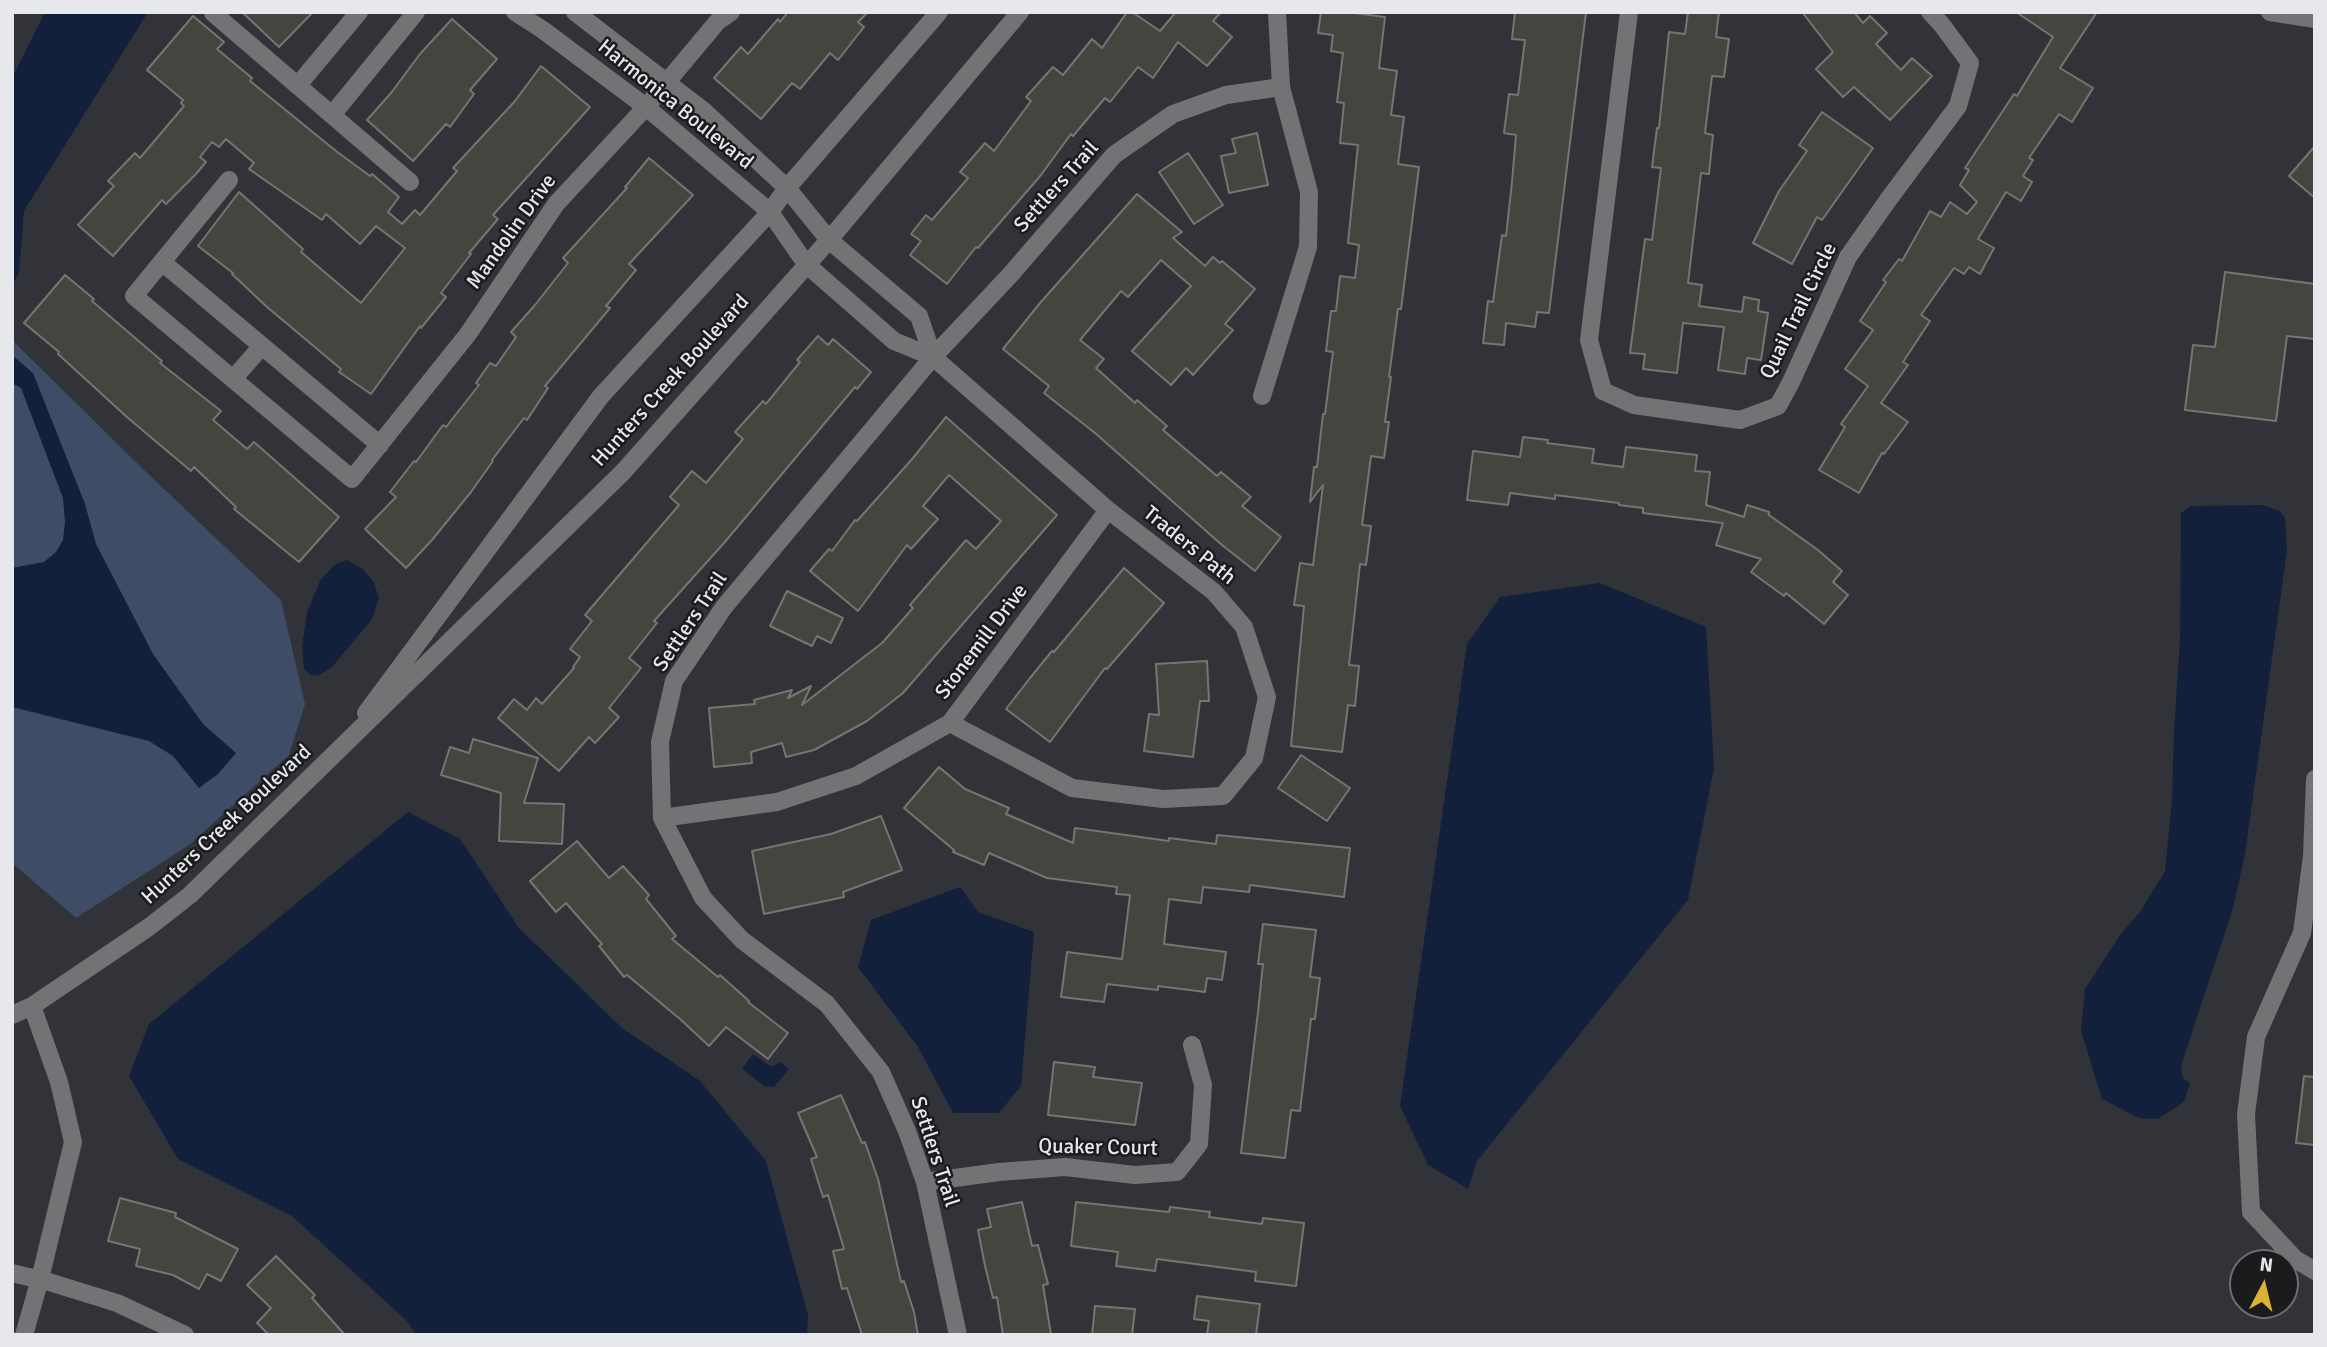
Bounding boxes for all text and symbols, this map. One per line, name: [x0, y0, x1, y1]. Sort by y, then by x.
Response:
street label: Harmonica Boulevard: [592, 35, 758, 175]
street label: Settlers Trail: [1009, 136, 1105, 238]
street label: Mandolin Drive: [462, 170, 562, 294]
street label: Quail Trail Circle: [1755, 239, 1843, 383]
street label: Hunters Creek Boulevard: [587, 290, 755, 472]
street label: Traders Path: [1138, 501, 1240, 591]
street label: Settlers Trail: [649, 568, 733, 676]
street label: Stonemill Drive: [930, 579, 1034, 705]
street label: Hunters Creek Boulevard: [137, 740, 317, 910]
street label: Settlers Trail: [904, 1094, 964, 1210]
street label: Quaker Court: [1038, 1134, 1158, 1162]
north arrow: [2229, 1249, 2299, 1319]
text: N: [2258, 1252, 2274, 1278]

